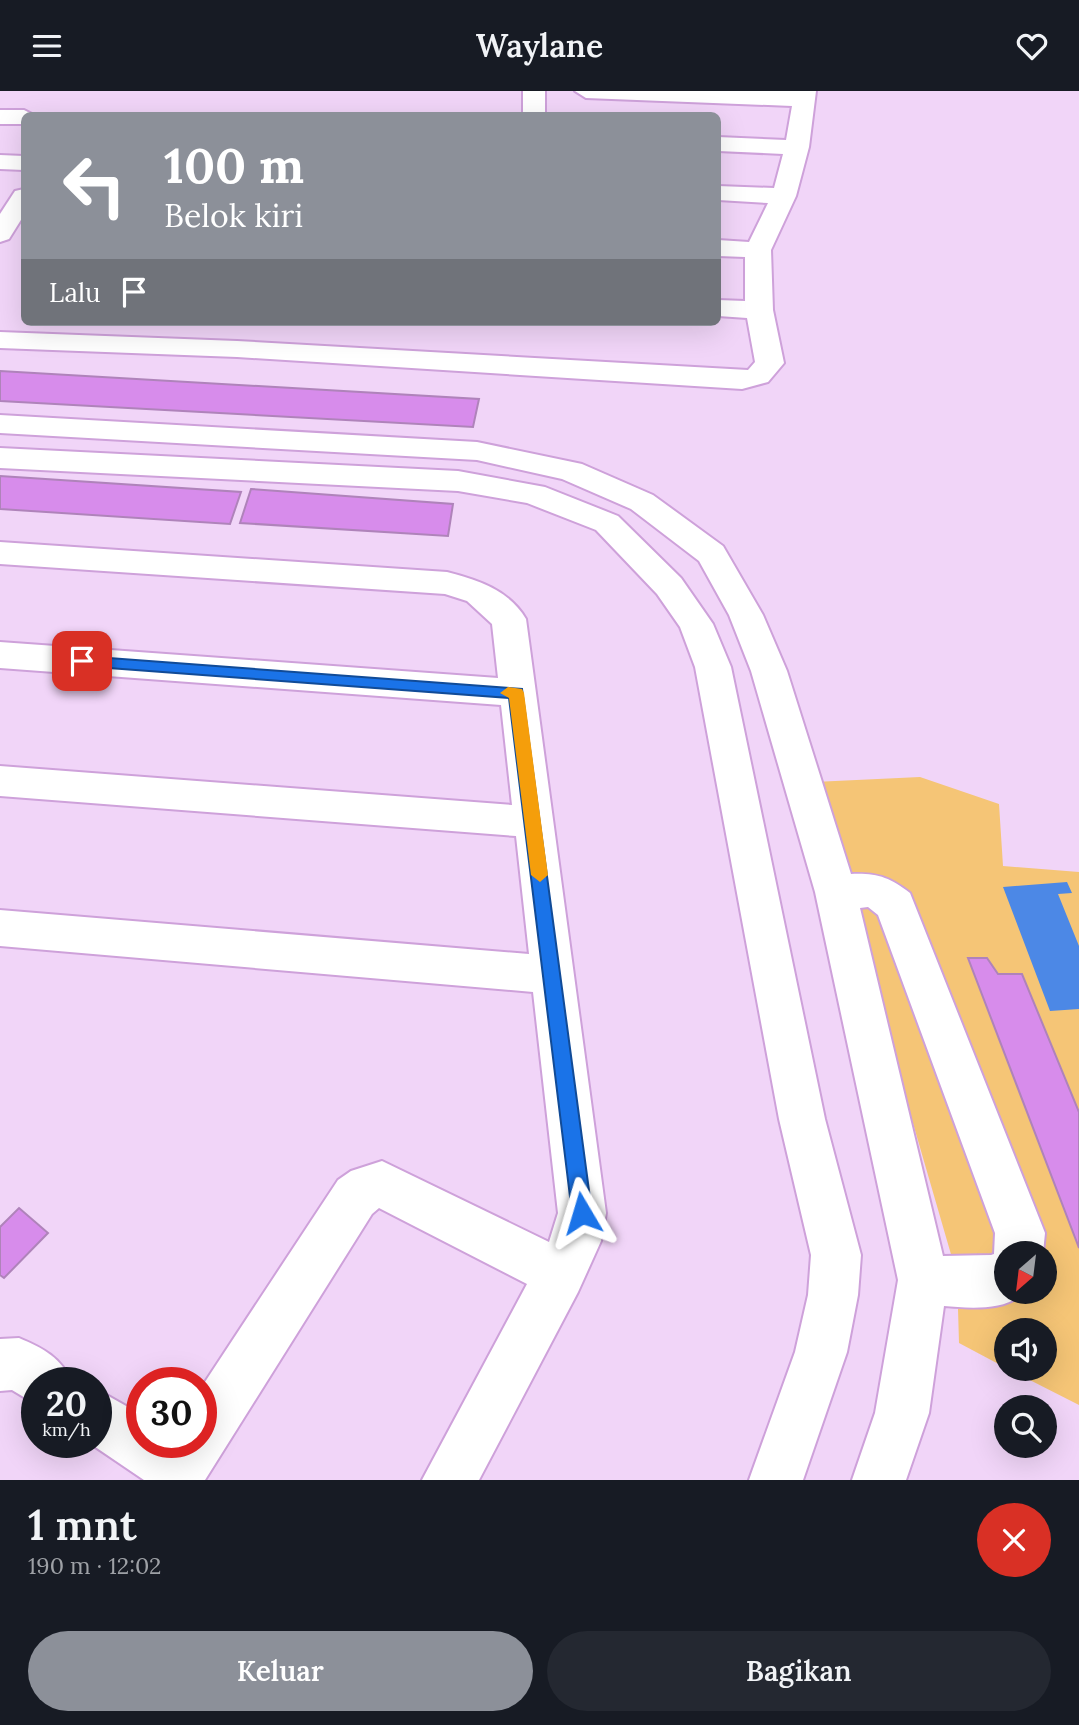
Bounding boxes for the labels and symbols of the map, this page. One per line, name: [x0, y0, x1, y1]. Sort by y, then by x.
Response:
pin: [52, 631, 112, 691]
position arrow: [545, 1176, 619, 1250]
north arrow: [994, 1241, 1057, 1304]
speed limit sign: 30: [126, 1367, 217, 1458]

